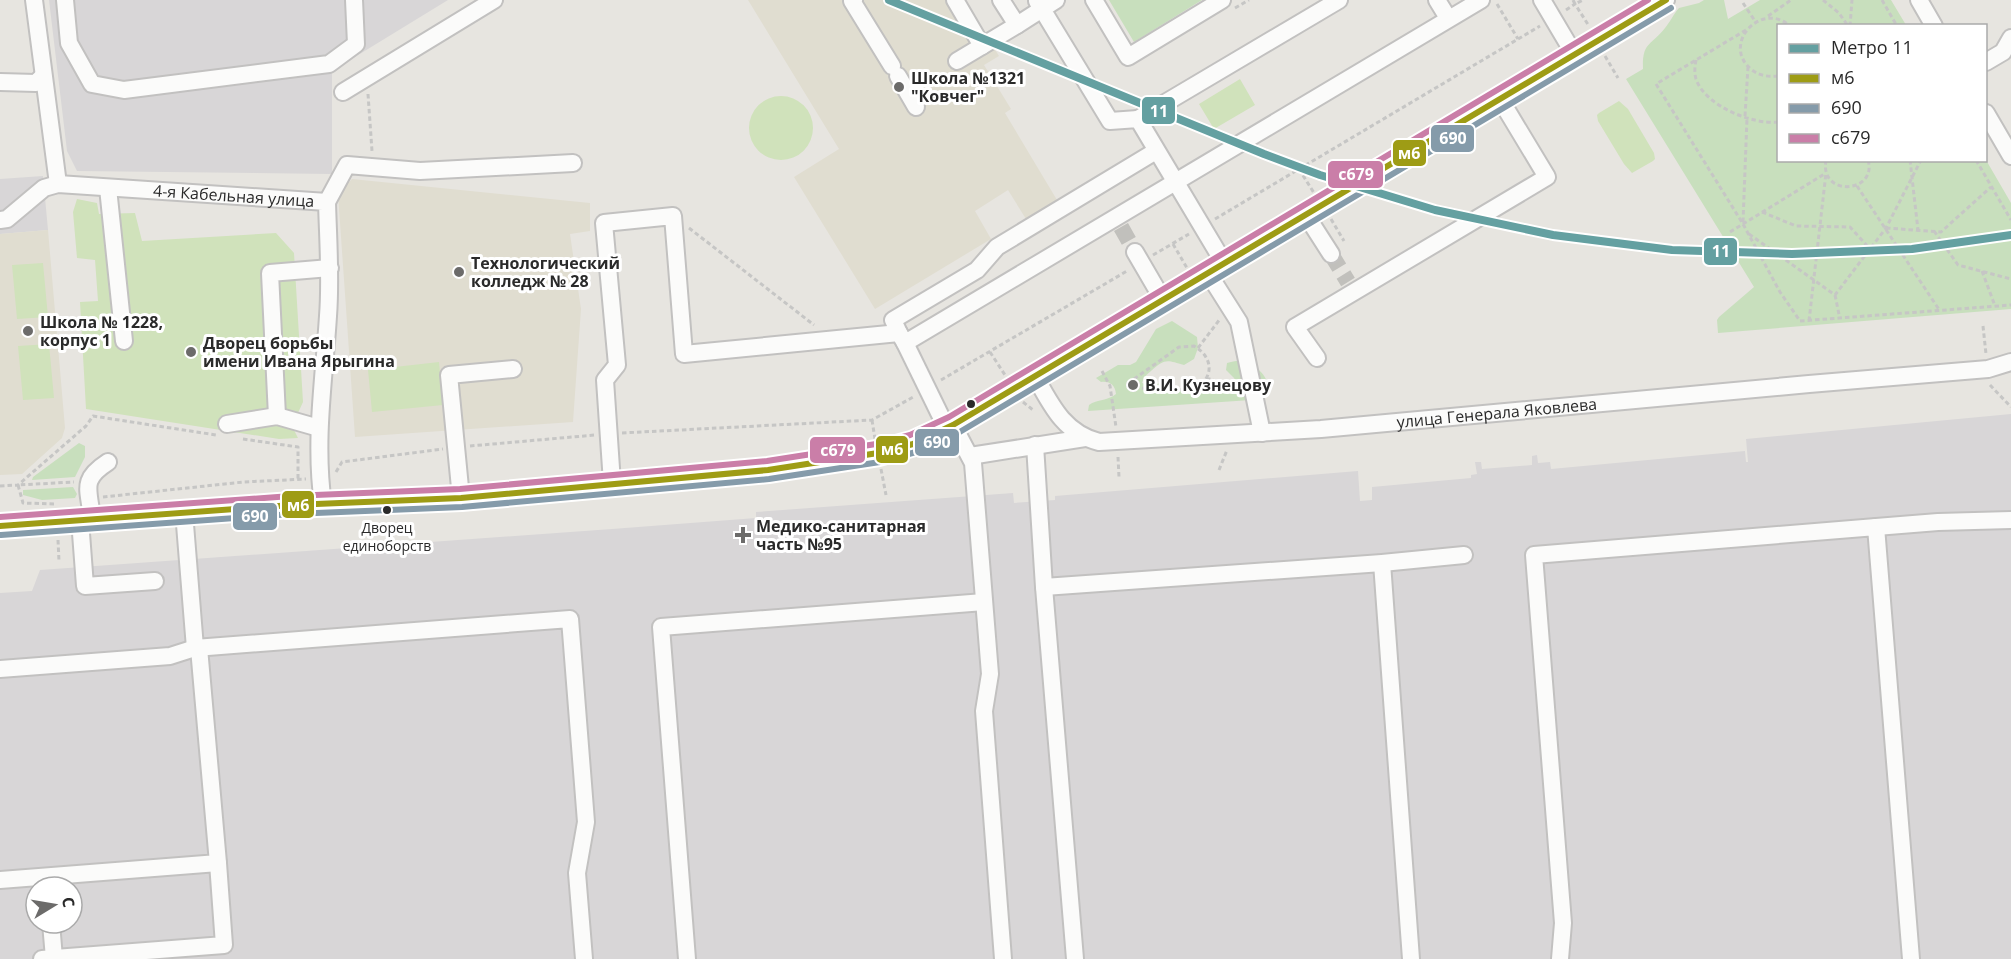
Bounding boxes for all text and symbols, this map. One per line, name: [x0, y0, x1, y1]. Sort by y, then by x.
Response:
legend: [1777, 24, 1987, 162]
text: Метро 11: [1831, 35, 1913, 59]
text: м6: [1831, 65, 1855, 89]
place label: Школа №1321 "Ковчег": [911, 67, 1025, 107]
marker: Школа №1321 "Ковчег": [892, 80, 906, 94]
text: 690: [1831, 95, 1862, 119]
line badge: 11: [1141, 96, 1176, 125]
text: 11: [1150, 100, 1168, 122]
line badge: 690: [1430, 124, 1475, 153]
text: с679: [1831, 125, 1871, 149]
text: 690: [1439, 127, 1467, 149]
line badge: м6: [1392, 139, 1427, 167]
text: м6: [1398, 142, 1420, 164]
line badge: с679: [1327, 160, 1384, 189]
text: с679: [1338, 163, 1374, 185]
street label: 4-я Кабельная улица: [152, 179, 315, 212]
line badge: 11: [1703, 237, 1738, 266]
text: 11: [1712, 240, 1730, 262]
place label: Технологический колледж № 28: [471, 252, 620, 292]
marker: Технологический колледж № 28: [452, 265, 466, 279]
place label: Школа № 1228, корпус 1: [40, 311, 163, 351]
marker: Школа № 1228, корпус 1: [21, 324, 35, 338]
place label: Дворец борьбы имени Ивана Ярыгина: [203, 332, 395, 372]
marker: Дворец борьбы имени Ивана Ярыгина: [184, 345, 198, 359]
place label: В.И. Кузнецову: [1145, 374, 1272, 396]
marker: В.И. Кузнецову: [1126, 378, 1140, 392]
street label: улица Генерала Яковлева: [1396, 393, 1598, 433]
unlabelled marker: [965, 398, 977, 410]
line badge: 690: [914, 428, 960, 457]
text: 690: [923, 431, 951, 453]
line badge: м6: [875, 435, 909, 464]
line badge: с679: [809, 436, 866, 464]
text: м6: [881, 438, 903, 460]
text: с679: [820, 439, 856, 461]
line badge: м6: [281, 490, 315, 519]
text: м6: [287, 494, 309, 516]
line badge: 690: [232, 502, 278, 531]
marker: Дворец единоборств: [381, 504, 393, 516]
text: 690: [241, 505, 269, 527]
place label: Медико-санитарная часть №95: [756, 515, 926, 555]
place label: Дворец единоборств: [343, 518, 431, 555]
marker: Медико-санитарная часть №95: [734, 526, 752, 544]
north arrow: [24, 875, 84, 935]
text: С: [57, 895, 80, 909]

